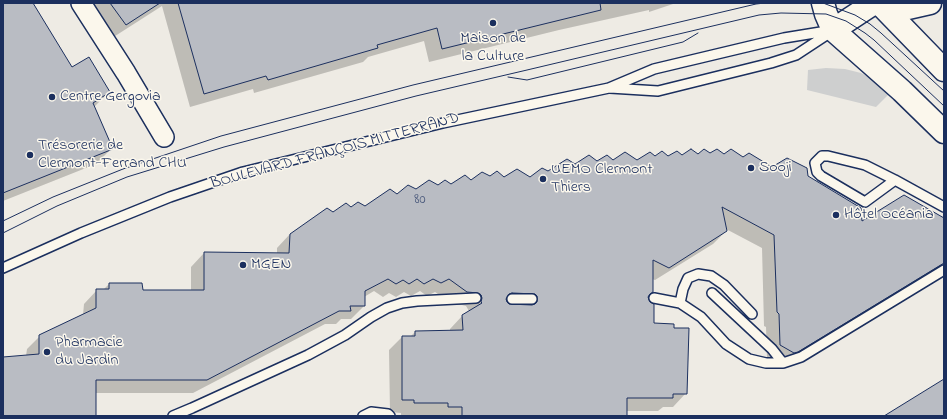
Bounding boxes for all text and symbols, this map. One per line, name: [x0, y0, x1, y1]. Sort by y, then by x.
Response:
marker: Maison de la Culture: [488, 18, 498, 28]
place label: Maison de la Culture: [460, 29, 526, 67]
place label: Centre Gergovia: [60, 87, 161, 107]
marker: Centre Gergovia: [47, 92, 57, 102]
street label: BOULEVARD FRANÇOIS MITTERRAND: [208, 109, 462, 195]
place label: Trésorerie de Clermont-Ferrand CHU: [38, 136, 187, 174]
marker: Trésorerie de Clermont-Ferrand CHU: [25, 150, 35, 160]
place label: Sooji: [759, 158, 792, 178]
place label: UEMO Clermont Thiers: [551, 160, 653, 198]
marker: Sooji: [746, 163, 756, 173]
marker: UEMO Clermont Thiers: [538, 174, 548, 184]
house number: 80: [414, 193, 426, 209]
place label: Hôtel Océania: [844, 205, 934, 225]
marker: Hôtel Océania: [831, 210, 841, 220]
place label: MGEN: [251, 255, 291, 275]
marker: MGEN: [238, 260, 248, 270]
place label: Pharmacie du Jardin: [55, 333, 123, 371]
marker: Pharmacie du Jardin: [42, 347, 52, 357]

